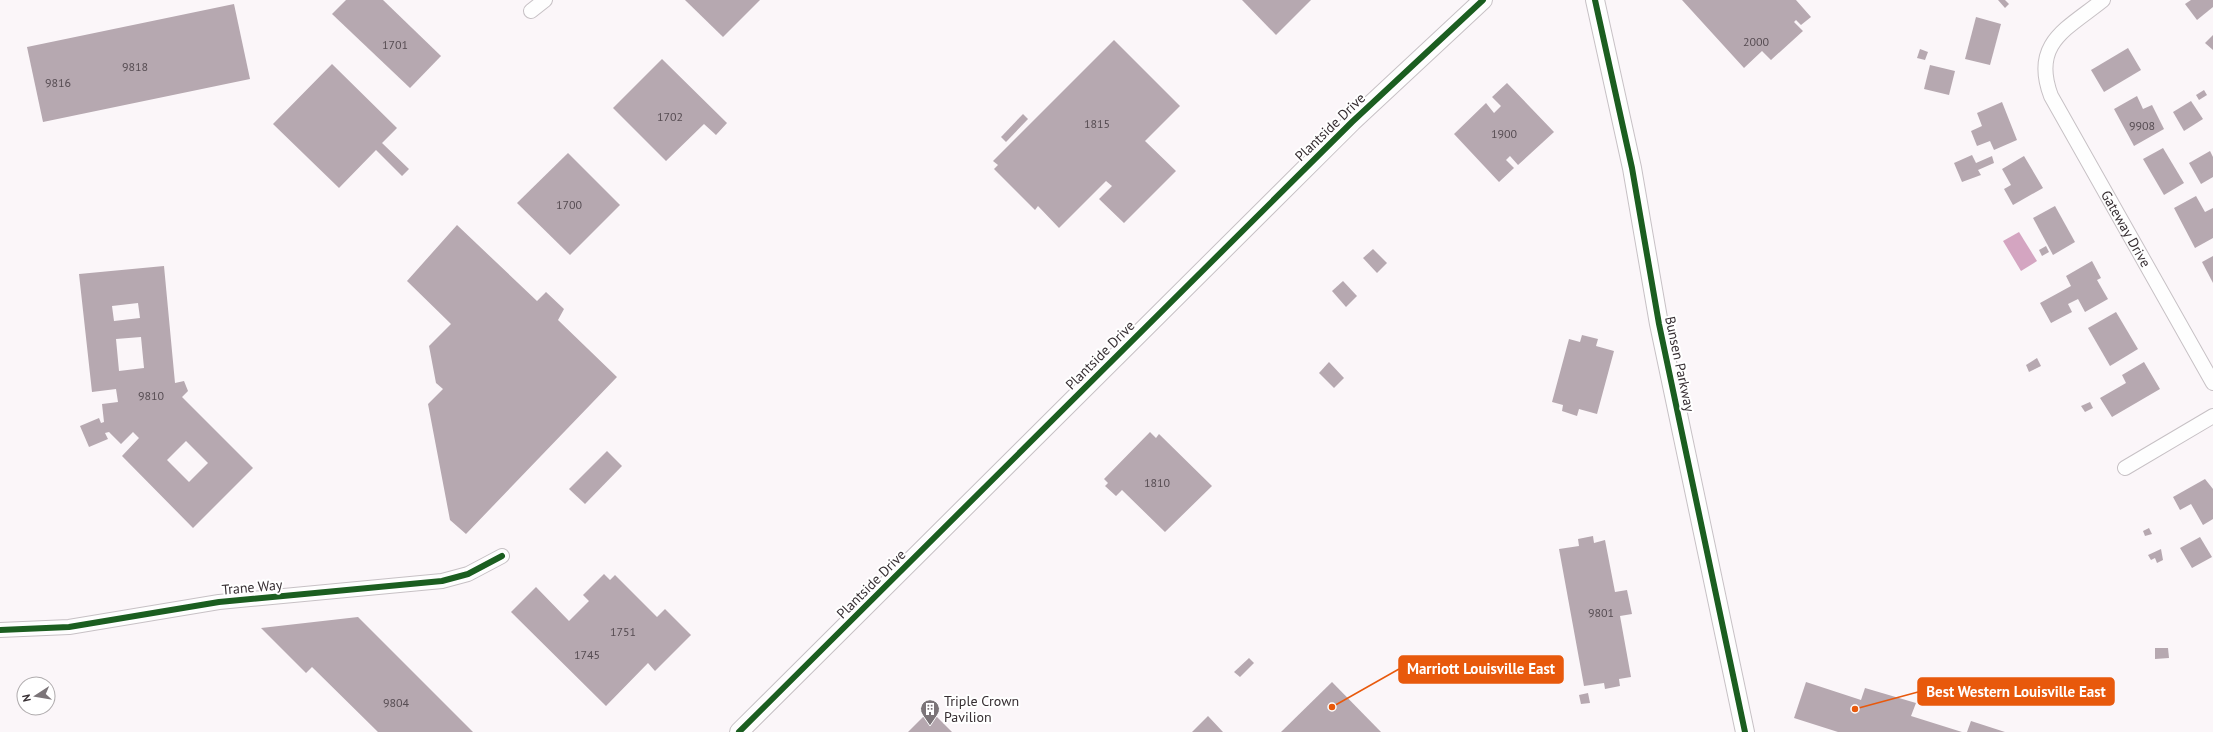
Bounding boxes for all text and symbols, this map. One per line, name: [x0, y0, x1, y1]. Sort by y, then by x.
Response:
house number: 2000: [1743, 34, 1770, 49]
house number: 1701: [382, 37, 408, 52]
house number: 9818: [122, 59, 148, 74]
house number: 9816: [45, 75, 71, 90]
street label: Plantside Drive: [1291, 89, 1369, 165]
house number: 1702: [657, 109, 683, 124]
house number: 1815: [1084, 116, 1110, 131]
house number: 9908: [2129, 118, 2155, 133]
house number: 1900: [1491, 126, 1518, 141]
street label: Gateway Drive: [2097, 187, 2155, 271]
house number: 1700: [556, 197, 583, 212]
street label: Bunsen Parkway: [1661, 315, 1699, 414]
street label: Plantside Drive: [1062, 317, 1138, 393]
house number: 9810: [138, 388, 165, 403]
house number: 1810: [1144, 475, 1171, 490]
street label: Plantside Drive: [833, 546, 909, 622]
street label: Trane Way: [221, 575, 284, 599]
house number: 9801: [1588, 605, 1614, 620]
house number: 1751: [610, 624, 636, 639]
house number: 1745: [574, 647, 600, 662]
callout: Marriott Louisville East: [1399, 656, 1563, 683]
text: Marriott Louisville East: [1407, 659, 1556, 678]
north arrow: [16, 676, 56, 716]
callout: Best Western Louisville East: [1918, 678, 2114, 705]
text: Best Western Louisville East: [1926, 682, 2107, 701]
place label: Triple Crown Pavilion: [944, 692, 1019, 726]
text: N: [19, 693, 34, 703]
house number: 9804: [383, 695, 410, 710]
building icon: Triple Crown Pavilion: [919, 698, 941, 726]

